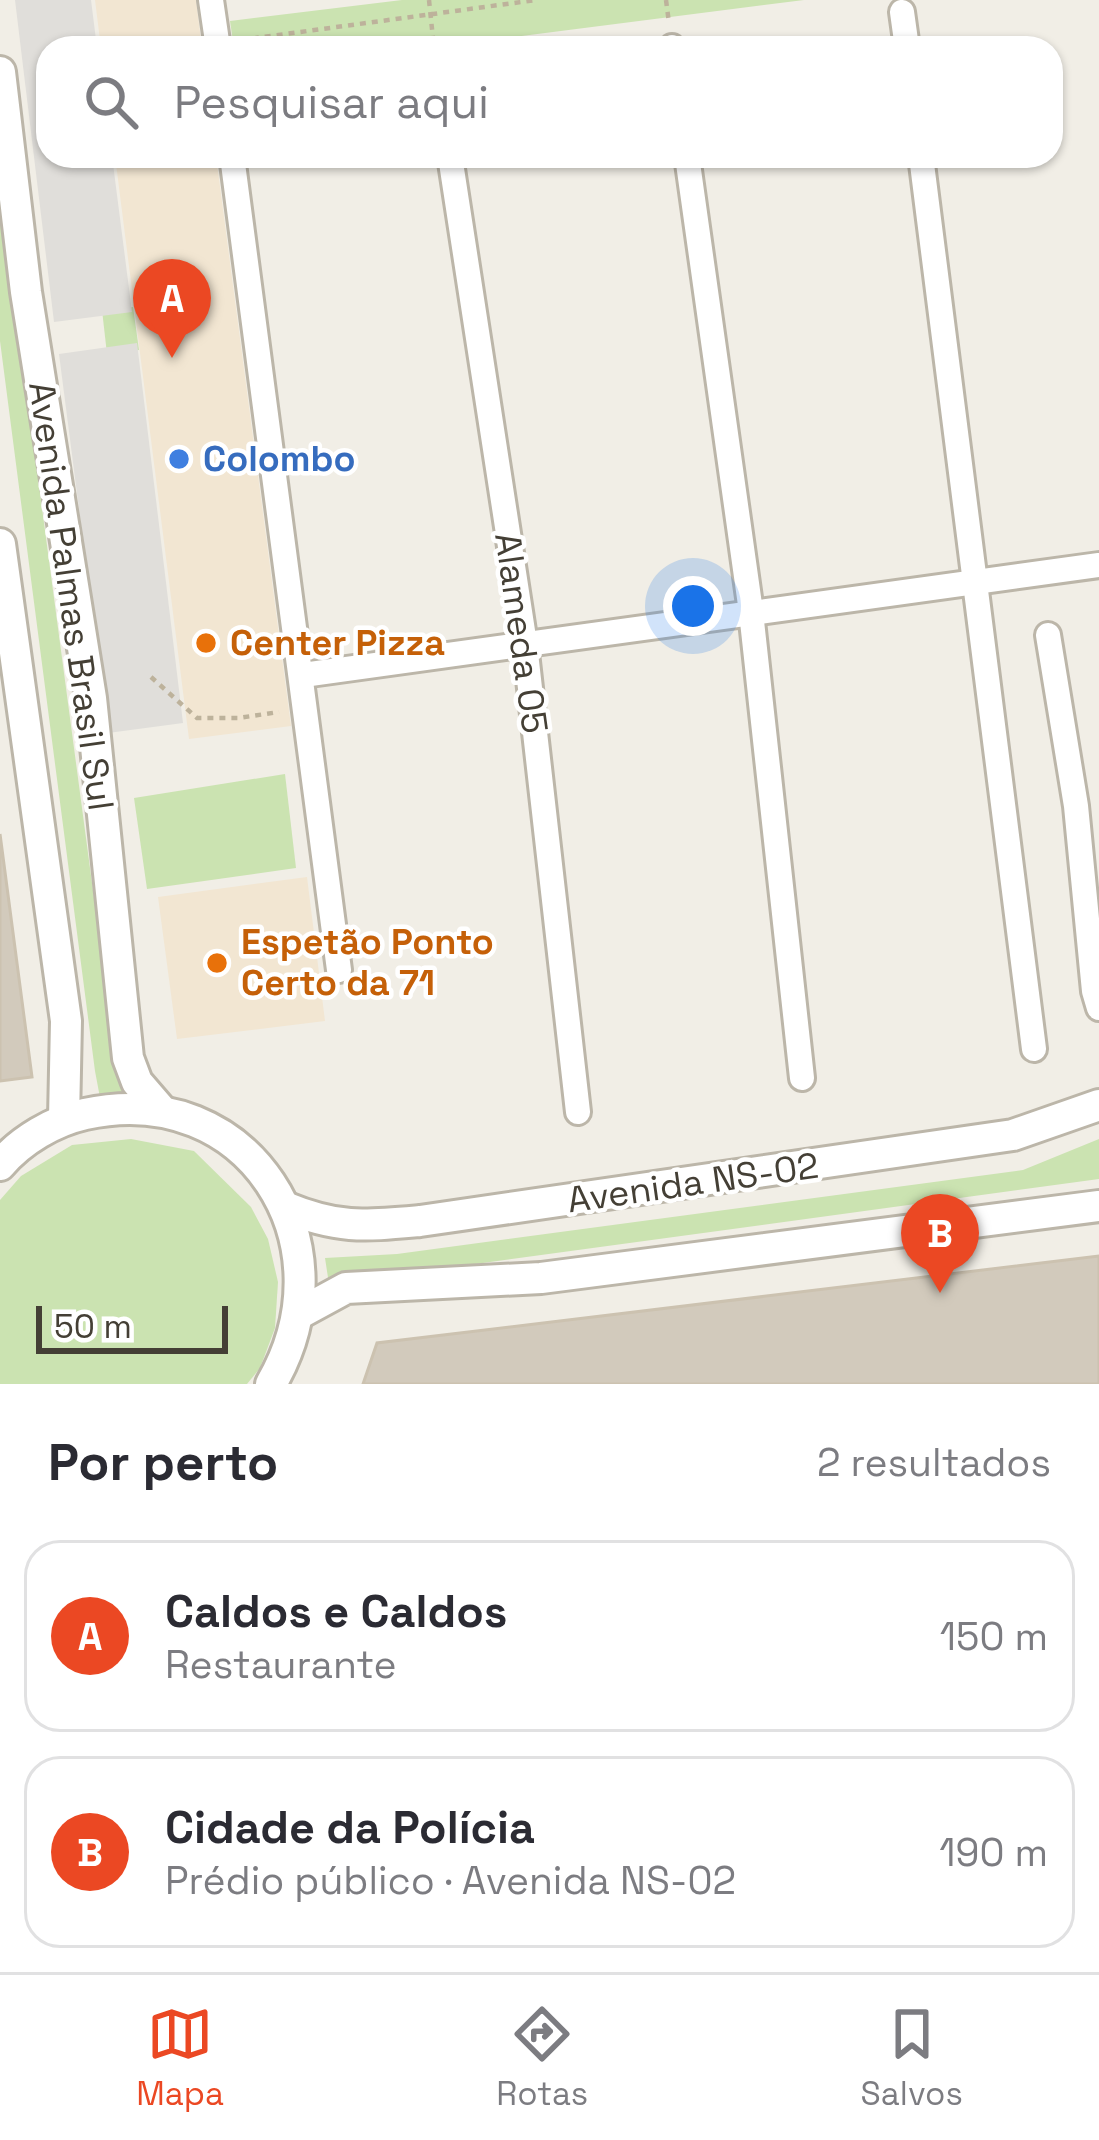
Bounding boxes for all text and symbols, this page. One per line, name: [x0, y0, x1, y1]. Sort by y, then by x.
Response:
search box: [36, 36, 1063, 168]
icon: search: [78, 69, 144, 135]
text: Pesquisar aqui: [174, 74, 489, 131]
pin: A: [133, 259, 211, 358]
street label: Avenida Palmas Brasil Sul: [18, 379, 124, 813]
place label: Colombo: [203, 436, 356, 482]
marker: Colombo: [166, 446, 192, 472]
street label: Alameda 05: [484, 530, 558, 736]
your location: [663, 576, 723, 636]
place label: Center Pizza: [230, 620, 445, 666]
marker: Center Pizza: [193, 630, 219, 656]
place label: Espetão Ponto Certo da 71: [241, 919, 494, 1006]
marker: Espetão Ponto Certo da 71: [204, 950, 230, 976]
street label: Avenida NS-02: [564, 1143, 822, 1223]
pin: B: [901, 1194, 979, 1293]
scale bar: [36, 1300, 228, 1353]
text: 50 m: [54, 1306, 132, 1348]
text: Por perto: [48, 1430, 278, 1495]
text: 2 resultados: [817, 1438, 1051, 1487]
text: Caldos e Caldos: [165, 1583, 507, 1640]
text: A: [78, 1612, 102, 1661]
text: 150 m: [940, 1612, 1048, 1661]
text: Restaurante: [165, 1640, 397, 1689]
text: Cidade da Polícia: [165, 1799, 535, 1856]
text: B: [77, 1828, 103, 1877]
text: 190 m: [939, 1828, 1048, 1877]
text: Prédio público · Avenida NS-02: [165, 1856, 736, 1905]
tab: Mapa: [136, 2001, 224, 2115]
tab: Rotas: [496, 2001, 588, 2115]
tab: Salvos: [861, 2001, 963, 2115]

